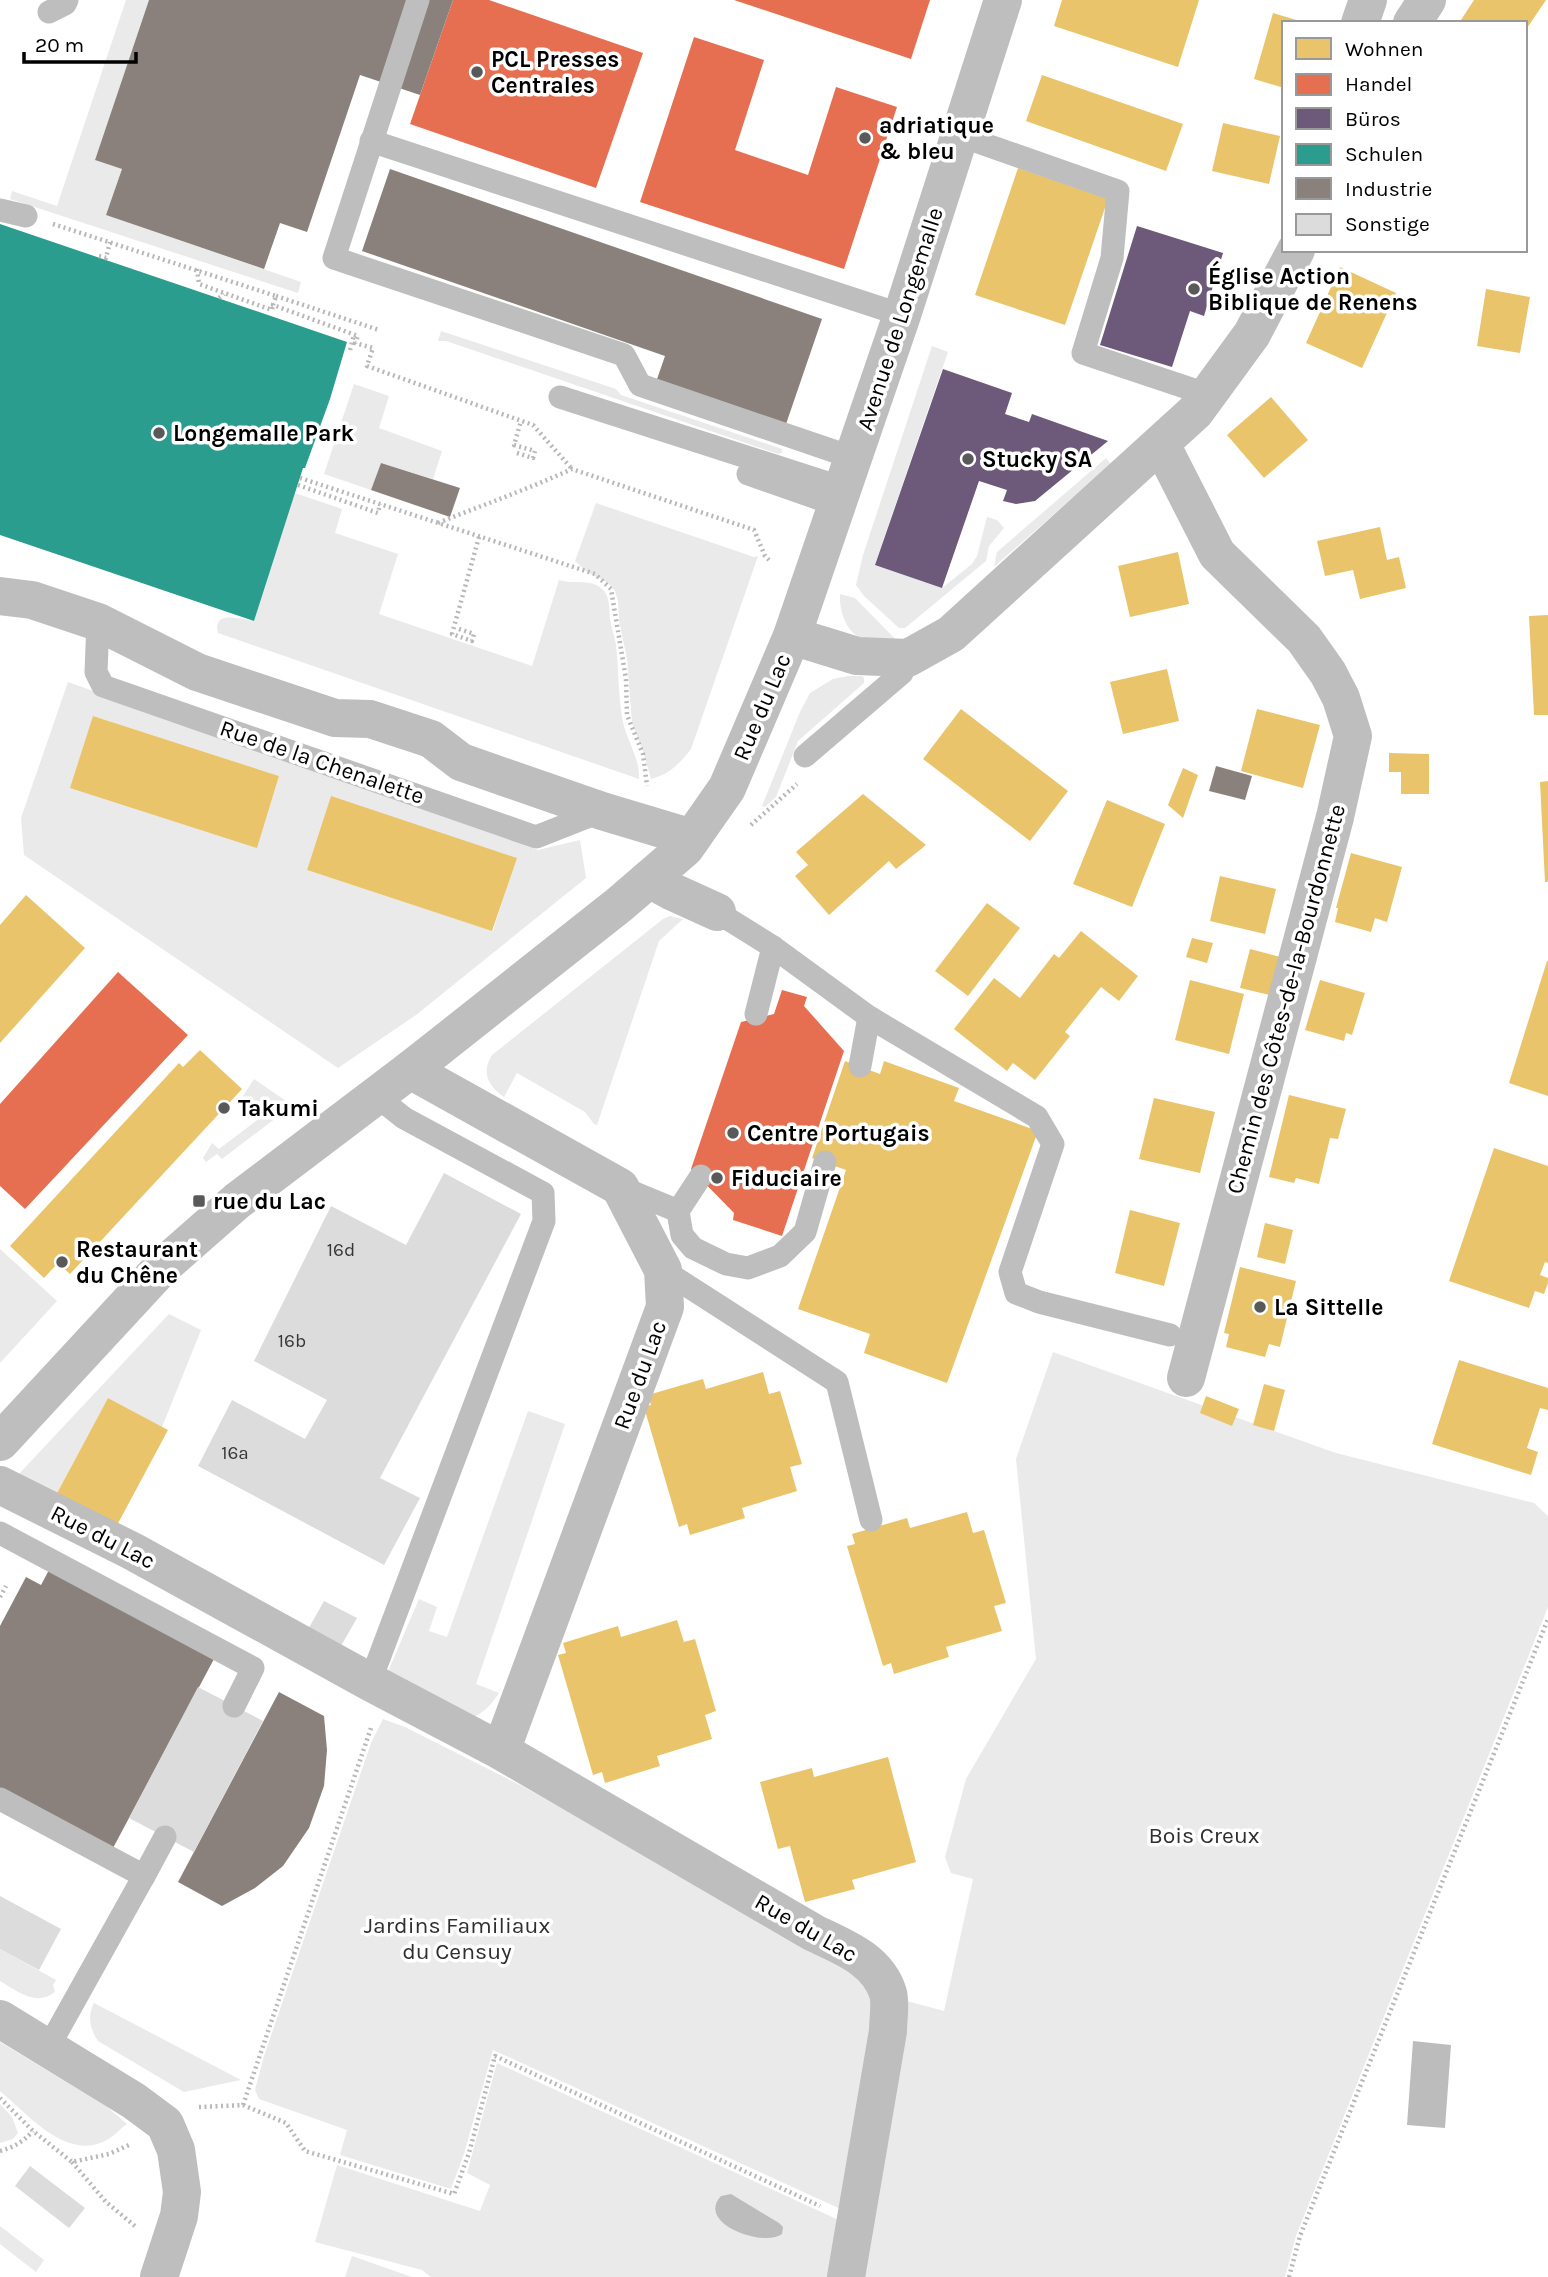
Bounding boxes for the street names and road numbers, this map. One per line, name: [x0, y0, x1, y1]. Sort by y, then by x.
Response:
street label: Avenue de Longemalle: [851, 204, 949, 434]
street label: Rue du Lac: [727, 649, 797, 765]
street label: Rue de la Chenalette: [216, 714, 428, 810]
street label: Chemin des Côtes-de-la-Bourdonnette: [1221, 801, 1351, 1197]
street label: Rue du Lac: [608, 1317, 672, 1433]
street label: Rue du Lac: [46, 1499, 160, 1575]
street label: Rue du Lac: [750, 1888, 862, 1968]

